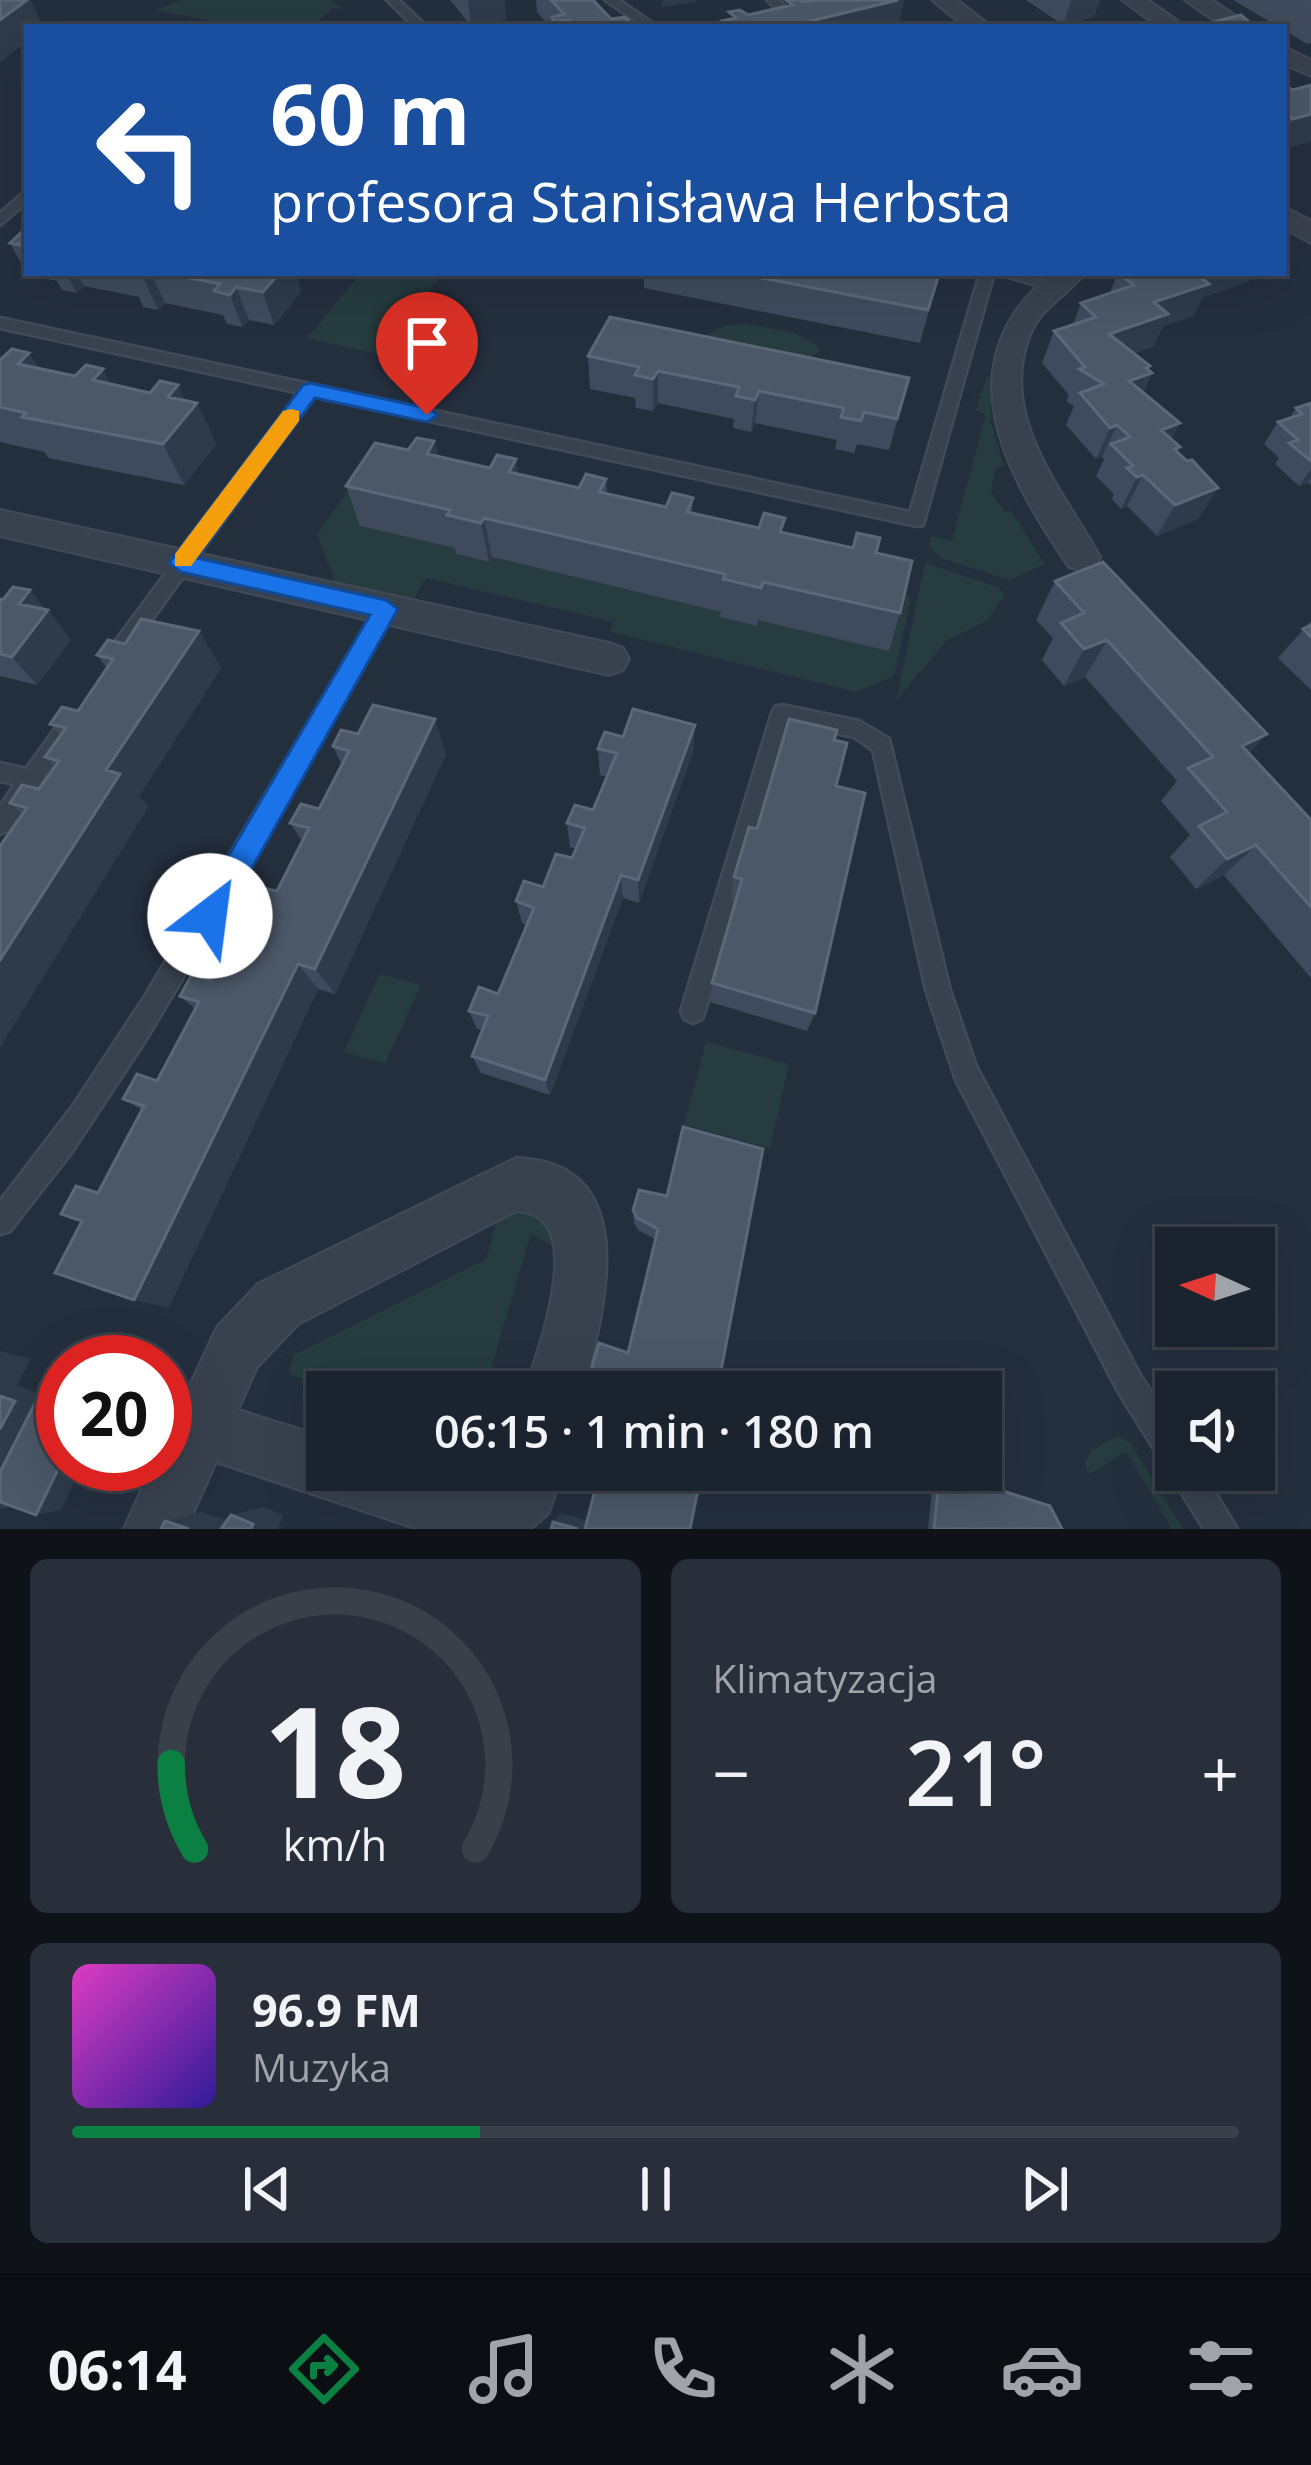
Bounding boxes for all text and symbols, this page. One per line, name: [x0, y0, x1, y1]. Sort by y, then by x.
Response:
text: 60 m: [270, 55, 470, 170]
icon: left: [72, 72, 228, 228]
text: profesora Stanisława Herbsta: [270, 164, 1012, 238]
pin: [376, 292, 478, 415]
icon: arrive: [394, 310, 460, 376]
position arrow: [147, 853, 273, 979]
north arrow: [1155, 1227, 1275, 1347]
map controls: [1155, 1227, 1275, 1491]
speed limit sign: 20: [36, 1335, 192, 1491]
button: sound: [1155, 1371, 1275, 1491]
text: 06:15 · 1 min · 180 m: [434, 1400, 874, 1461]
text: Klimatyzacja: [713, 1651, 937, 1704]
text: 18: [264, 1665, 407, 1835]
text: 21°: [905, 1710, 1046, 1832]
text: −: [713, 1727, 750, 1817]
text: +: [1201, 1727, 1239, 1817]
text: km/h: [283, 1815, 387, 1874]
text: 96.9 FM: [252, 1979, 421, 2040]
text: Muzyka: [252, 2040, 391, 2093]
icon: previous: [234, 2156, 300, 2222]
icon: pause: [623, 2156, 689, 2222]
icon: next: [1012, 2156, 1078, 2222]
icon: directions: [282, 2327, 366, 2411]
icon: music: [462, 2327, 546, 2411]
icon: phone: [641, 2327, 725, 2411]
icon: climate: [820, 2327, 904, 2411]
icon: car: [1000, 2327, 1084, 2411]
icon: filters: [1179, 2327, 1263, 2411]
text: 06:14: [48, 2332, 187, 2406]

